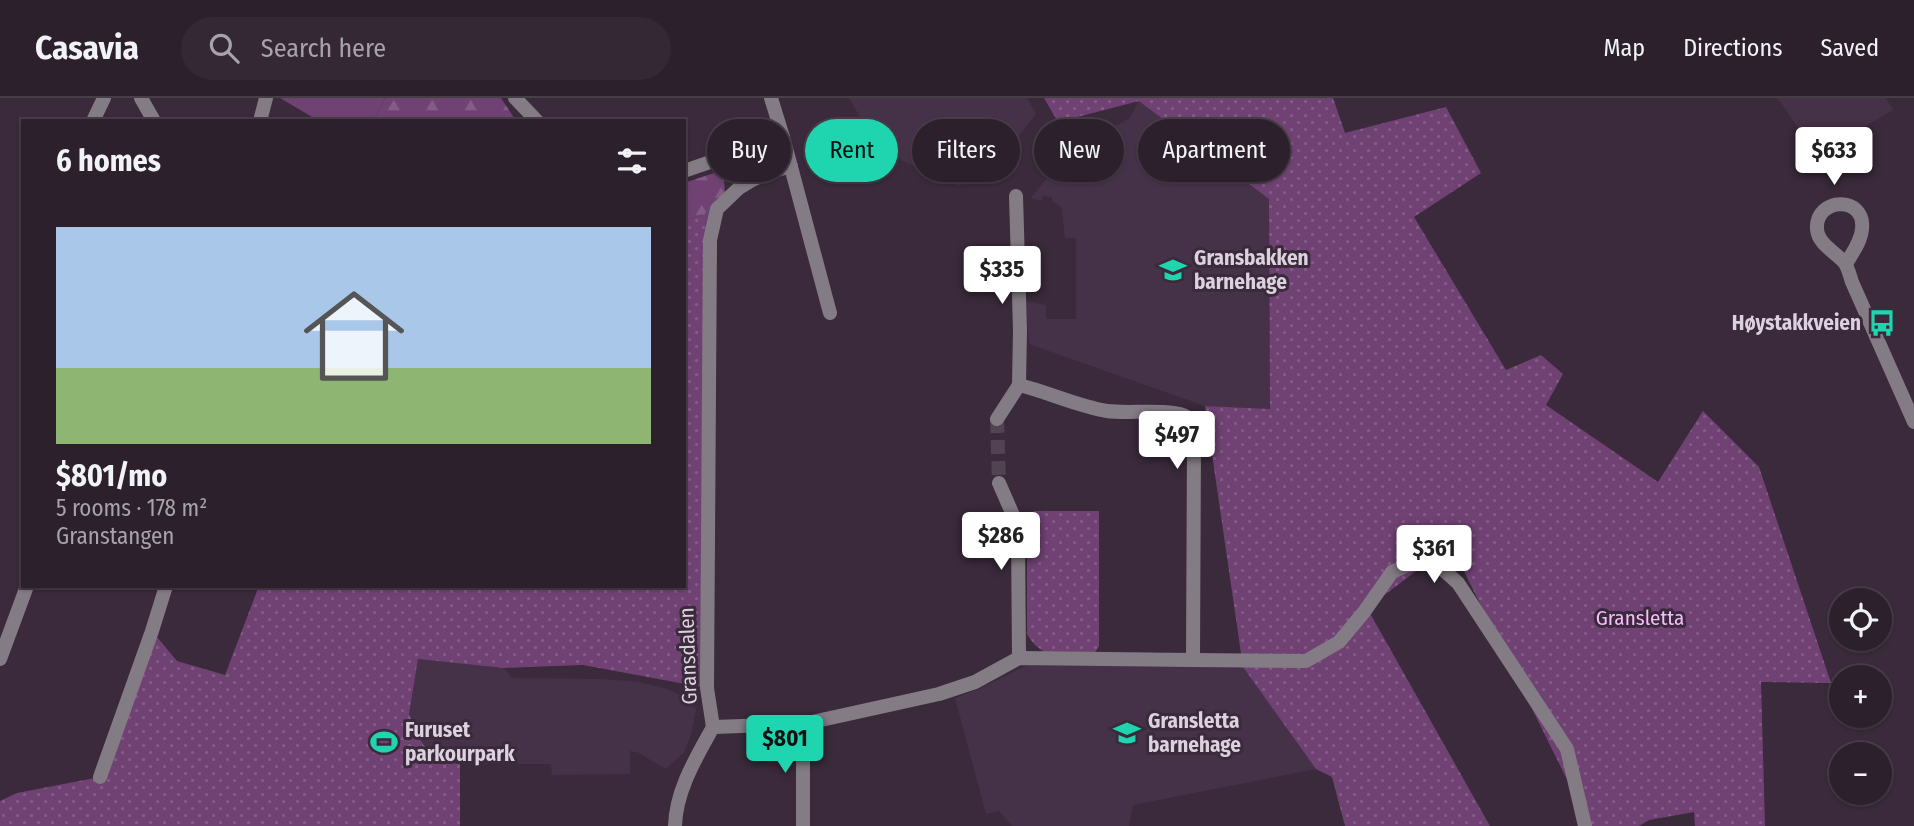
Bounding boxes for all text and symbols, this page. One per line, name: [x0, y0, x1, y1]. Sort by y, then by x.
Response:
search box: [181, 17, 671, 80]
text: Casavia: [35, 28, 139, 68]
icon: search: [205, 29, 243, 67]
text: Search here: [261, 33, 386, 64]
text: Map: [1604, 34, 1645, 62]
text: Directions: [1683, 34, 1782, 62]
text: Saved: [1820, 34, 1879, 62]
chip: Buy: [707, 119, 791, 182]
chip: Rent: [805, 119, 898, 182]
chip: Filters: [912, 119, 1020, 182]
chip: New: [1034, 119, 1124, 182]
chip: Apartment: [1138, 119, 1290, 182]
pin: $633: [1793, 127, 1875, 187]
text: $633: [1811, 136, 1857, 164]
icon: filters: [613, 142, 651, 180]
text: 6 homes: [56, 143, 161, 179]
place label: Gransbakken barnehage: [1194, 245, 1309, 295]
pin: $335: [961, 246, 1043, 306]
text: $335: [980, 255, 1024, 283]
school or university icon: Gransbakken barnehage: [1158, 255, 1188, 285]
icon: home: [291, 273, 417, 399]
bus stop icon: Høystakkveien: [1867, 308, 1897, 338]
place label: Høystakkveien: [1732, 310, 1861, 336]
pin: $497: [1136, 412, 1218, 471]
text: $497: [1155, 420, 1199, 448]
text: $801/mo: [56, 458, 167, 494]
text: 5 rooms · 178 m²: [56, 494, 207, 522]
pin: $286: [960, 512, 1042, 572]
text: $286: [978, 521, 1024, 549]
text: Granstangen: [56, 522, 174, 550]
pin: $361: [1393, 526, 1475, 585]
text: $361: [1413, 534, 1455, 562]
map controls: [1829, 588, 1892, 805]
button: locate: [1829, 588, 1892, 651]
park label: Gransletta: [1596, 605, 1684, 631]
street label: Gransdalen: [673, 607, 703, 705]
button: +: [1829, 665, 1892, 728]
place label: Gransletta barnehage: [1148, 708, 1241, 758]
pin: $801: [744, 716, 826, 775]
place label: Furuset parkourpark: [405, 717, 515, 767]
school or university icon: Gransletta barnehage: [1112, 718, 1142, 748]
text: $801: [762, 724, 808, 752]
sports icon: Furuset parkourpark: [369, 727, 399, 757]
button: −: [1829, 742, 1892, 805]

